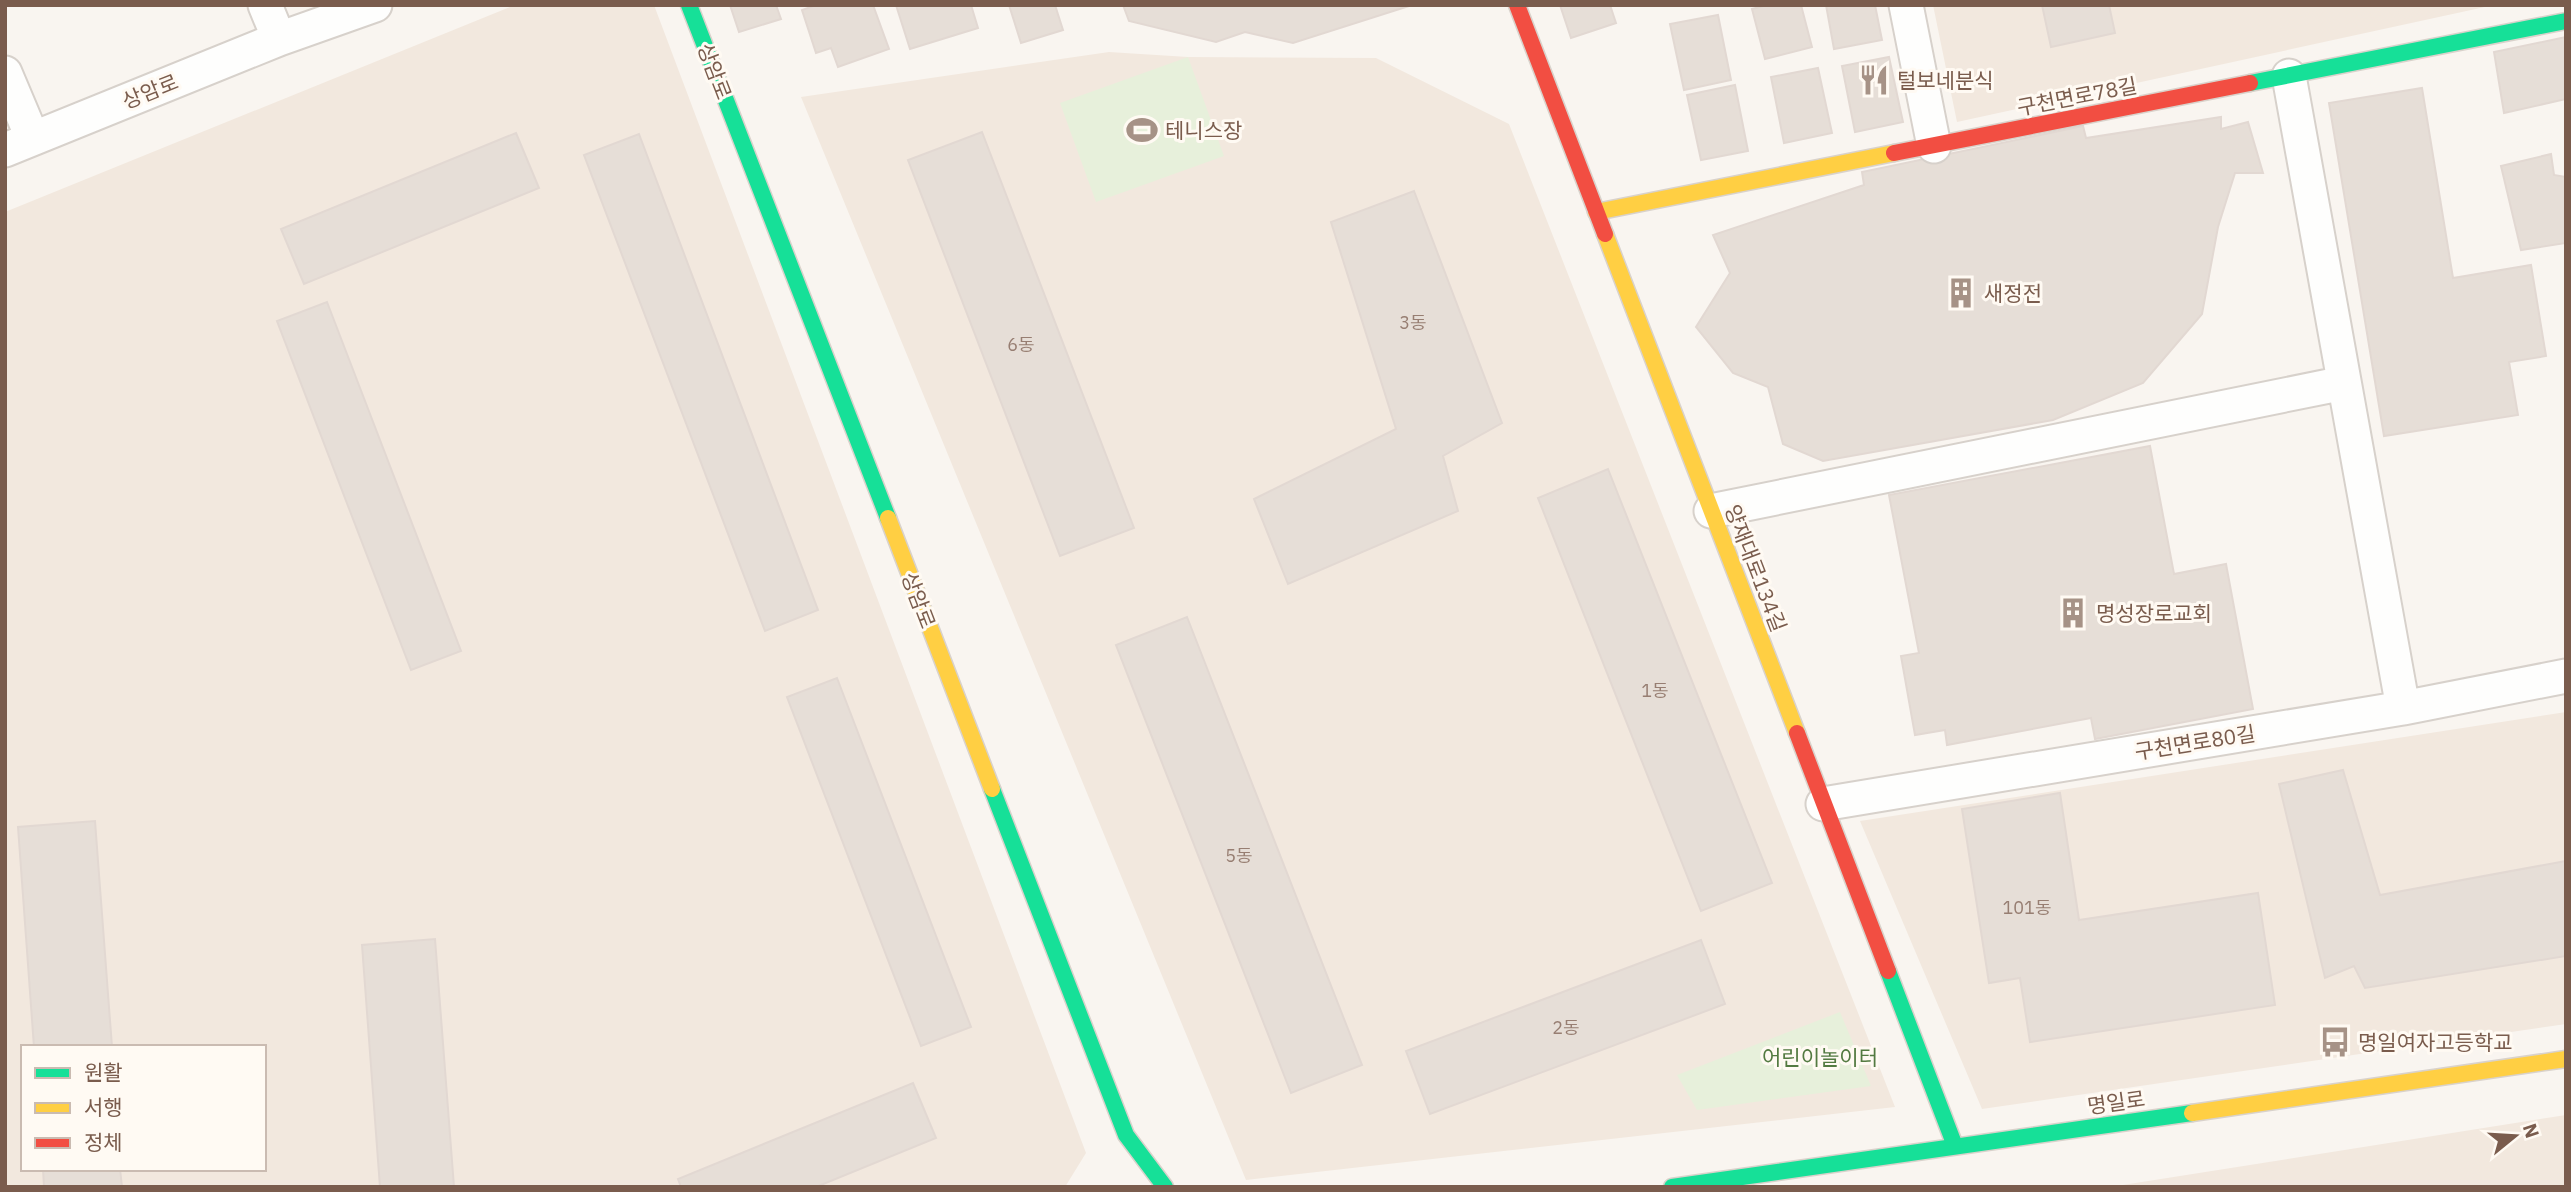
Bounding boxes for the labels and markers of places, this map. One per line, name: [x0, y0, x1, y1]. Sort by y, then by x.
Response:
restaurant icon: 털보네분식: [1857, 63, 1891, 97]
place label: 털보네분식: [1897, 66, 1994, 94]
sports icon: 테니스장: [1125, 113, 1159, 147]
place label: 테니스장: [1165, 116, 1242, 144]
building icon: 새정전: [1944, 276, 1978, 310]
place label: 새정전: [1984, 279, 2042, 307]
building icon: 명성장로교회: [2056, 596, 2090, 630]
place label: 명성장로교회: [2096, 599, 2212, 627]
bus stop icon: 명일여자고등학교: [2318, 1025, 2352, 1059]
place label: 명일여자고등학교: [2358, 1028, 2513, 1056]

